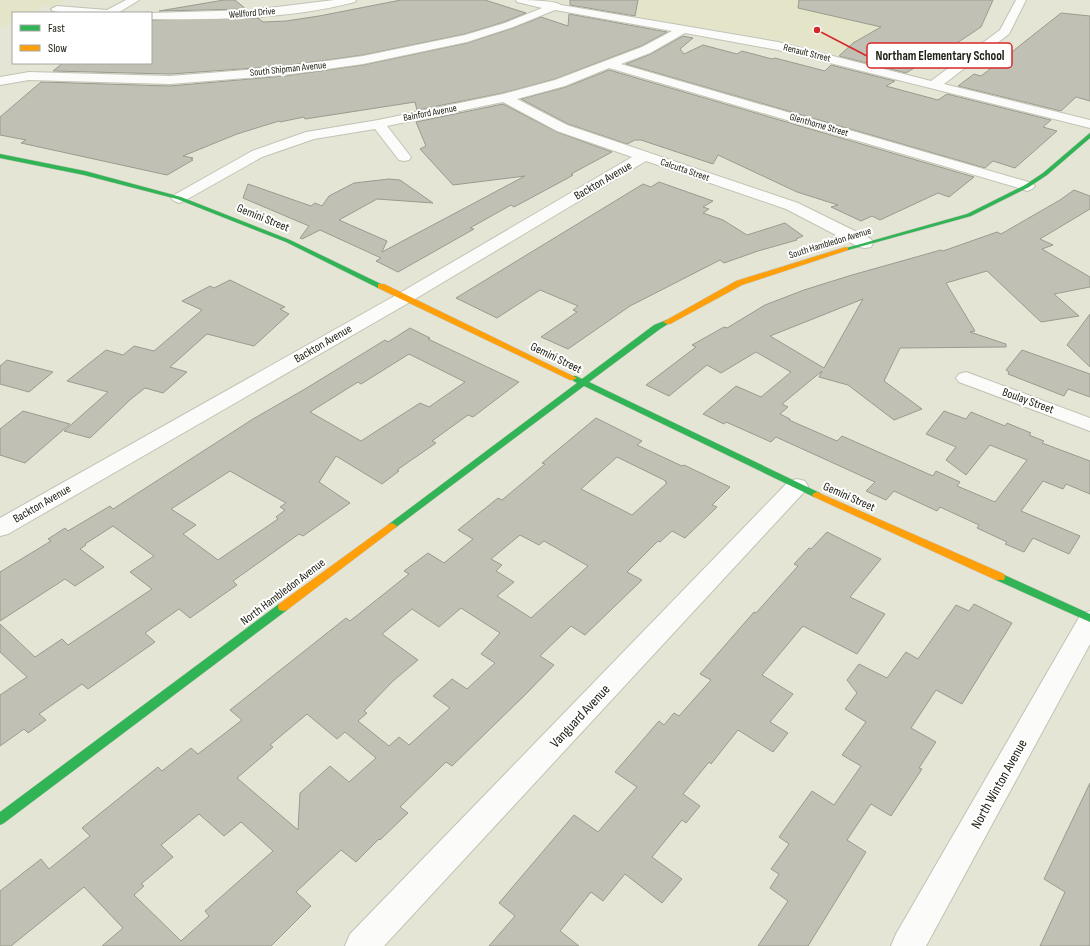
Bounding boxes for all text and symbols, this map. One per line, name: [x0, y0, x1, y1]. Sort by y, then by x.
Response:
street label: Wellford Drive: [228, 5, 276, 21]
legend: [12, 12, 152, 64]
text: Fast: [48, 21, 65, 36]
text: Slow: [48, 41, 67, 56]
street label: Renault Street: [782, 41, 832, 65]
callout: Northam Elementary School: [867, 43, 1012, 68]
text: Northam Elementary School: [875, 48, 1005, 64]
street label: South Shipman Avenue: [249, 59, 327, 79]
street label: Bainford Avenue: [402, 102, 458, 124]
street label: Glenthorne Street: [788, 111, 850, 139]
street label: Calcutta Street: [659, 156, 711, 184]
street label: Backton Avenue: [571, 158, 635, 204]
street label: Gemini Street: [235, 201, 292, 235]
street label: South Hambledon Avenue: [787, 225, 873, 261]
street label: Backton Avenue: [291, 321, 355, 367]
street label: Gemini Street: [528, 339, 584, 377]
street label: Boulay Street: [1000, 385, 1056, 417]
street label: Gemini Street: [821, 479, 878, 515]
street label: Backton Avenue: [10, 481, 74, 527]
street label: North Hambledon Avenue: [238, 555, 328, 629]
street label: Vanguard Avenue: [546, 681, 614, 751]
street label: North Winton Avenue: [967, 736, 1031, 832]

